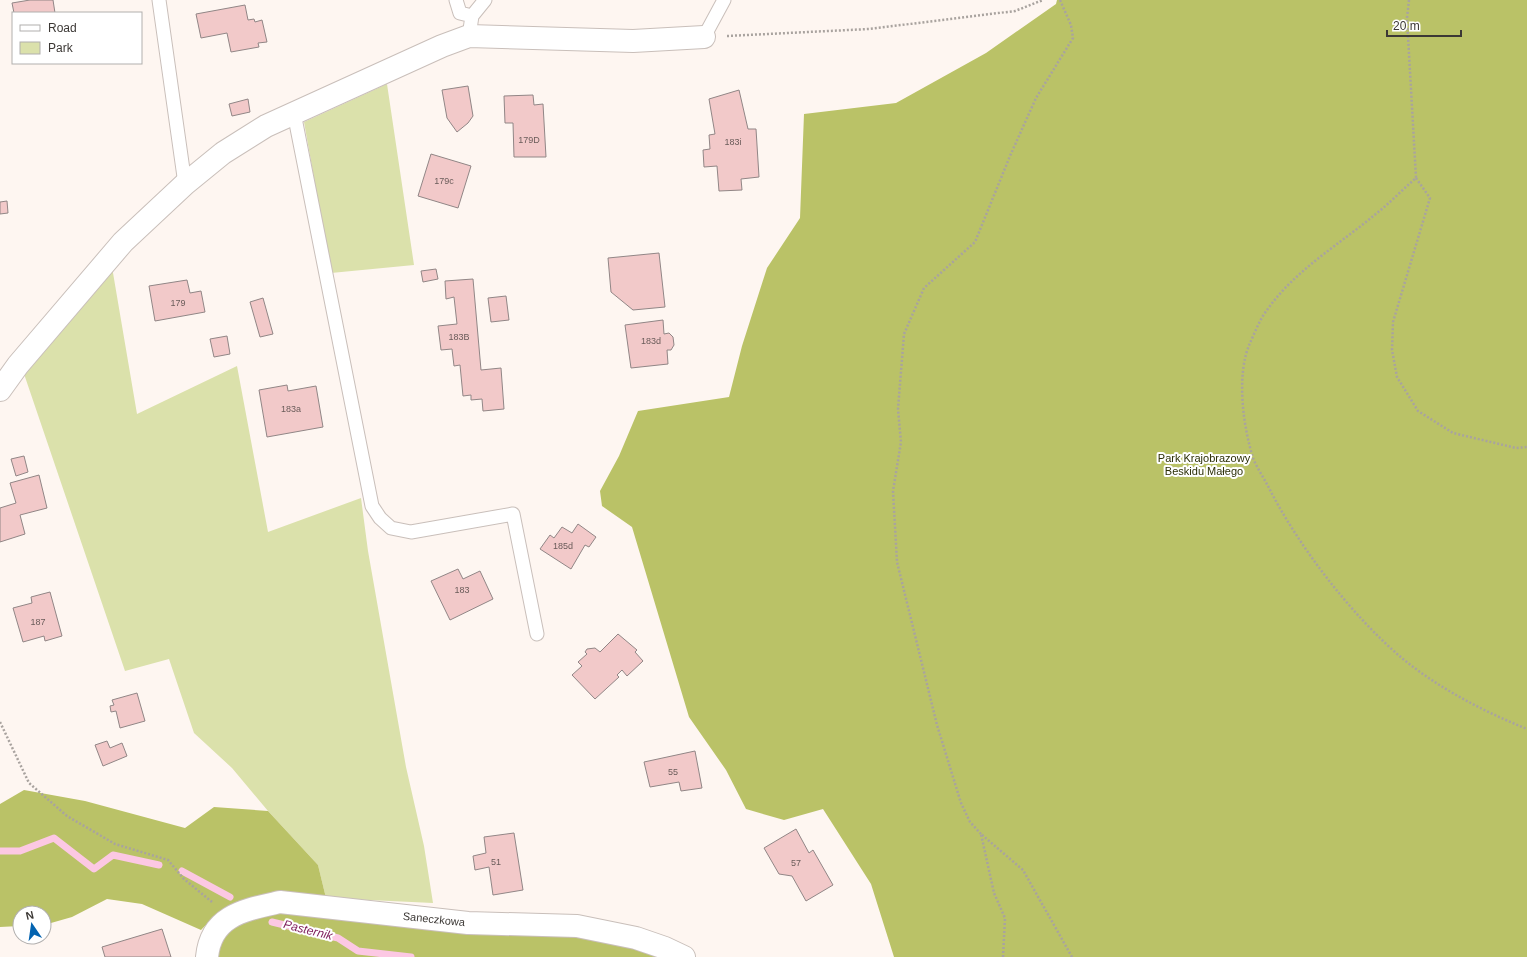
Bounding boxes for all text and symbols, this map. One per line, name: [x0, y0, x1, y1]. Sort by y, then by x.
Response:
legend: [12, 12, 142, 64]
scale bar: [1387, 12, 1461, 38]
text: 20 m: [1393, 19, 1420, 33]
text: Road: [48, 21, 77, 35]
text: Park: [48, 41, 74, 55]
house number: 179D: [518, 135, 540, 145]
house number: 183i: [724, 137, 742, 147]
house number: 179c: [434, 176, 454, 186]
house number: 179: [170, 298, 186, 308]
house number: 183B: [448, 332, 470, 342]
house number: 183d: [641, 336, 661, 346]
house number: 183a: [281, 404, 301, 414]
park label: Park Krajobrazowy Beskidu Małego: [1158, 452, 1251, 477]
house number: 185d: [553, 541, 573, 551]
house number: 183: [454, 585, 470, 595]
house number: 187: [30, 617, 46, 627]
house number: 55: [668, 767, 678, 777]
house number: 51: [491, 857, 501, 867]
house number: 57: [791, 858, 801, 868]
north arrow: [12, 905, 52, 945]
text: N: [25, 909, 35, 922]
street label: Saneczkowa: [402, 910, 467, 928]
water label: Pasternik: [282, 917, 335, 943]

